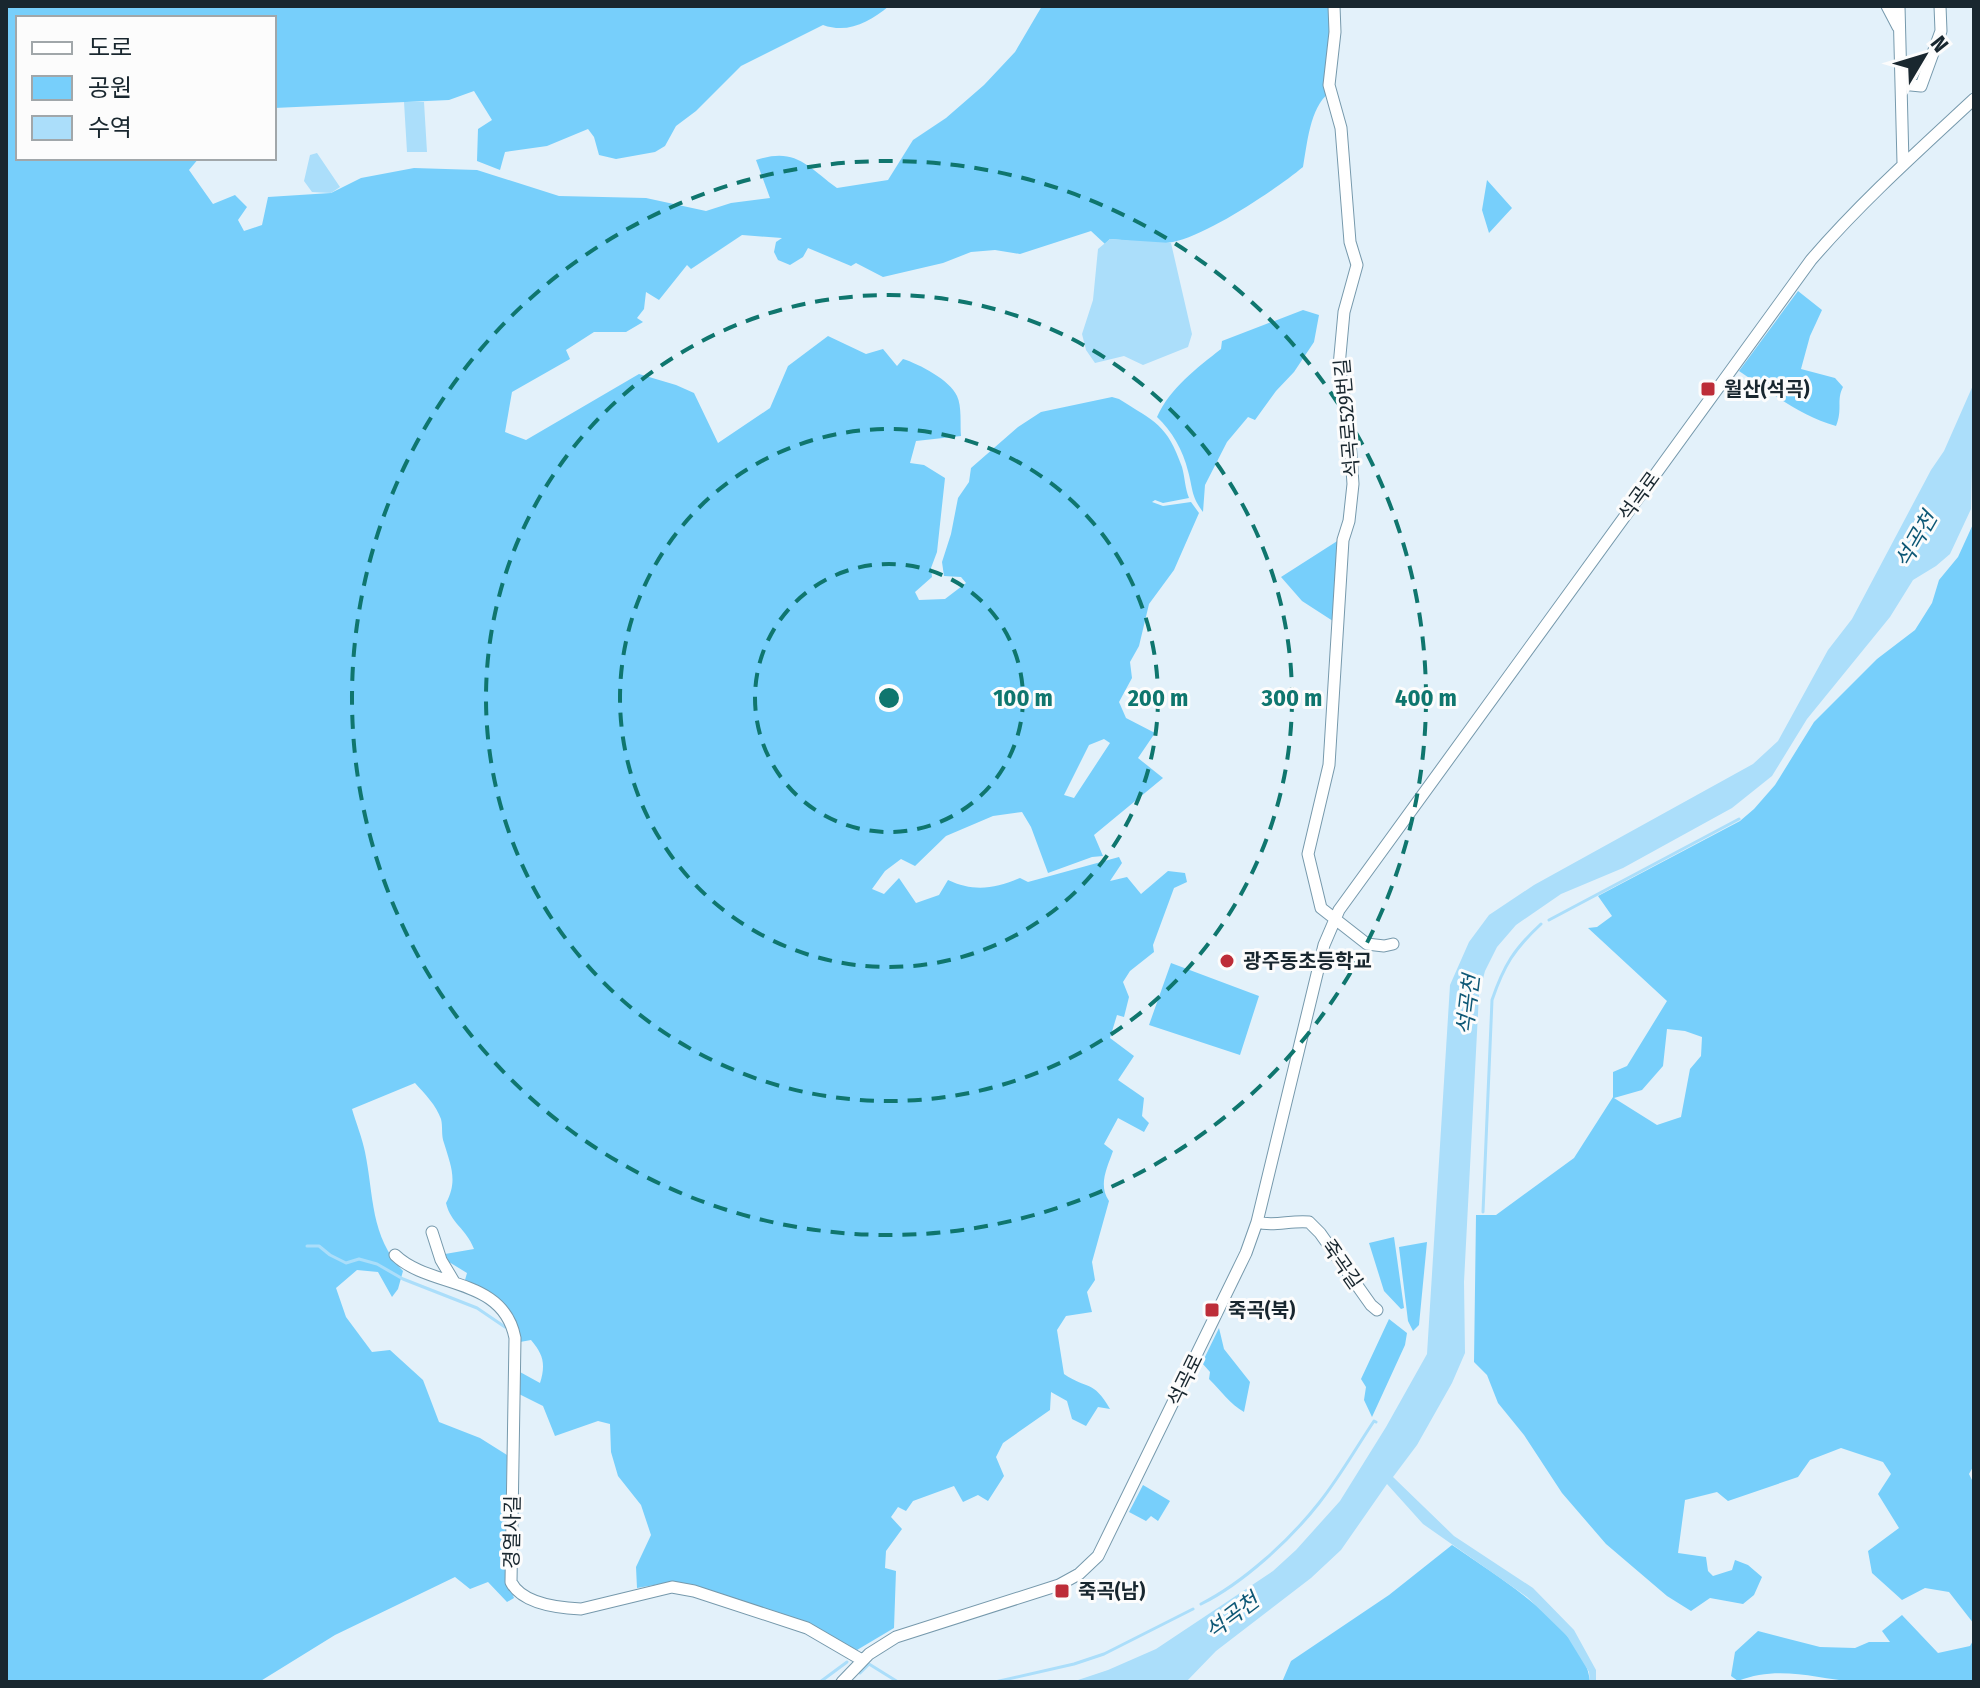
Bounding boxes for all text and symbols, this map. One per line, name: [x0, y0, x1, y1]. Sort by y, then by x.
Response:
legend: [16, 16, 276, 160]
north arrow: [1884, 16, 1964, 96]
text: N: [1925, 30, 1954, 58]
text: 도로: [88, 34, 132, 62]
text: 공원: [88, 74, 132, 102]
text: 수역: [88, 114, 132, 142]
street label: 석곡로529번길: [1330, 357, 1364, 479]
place label: 월산(석곡): [1724, 377, 1810, 401]
marker: 월산(석곡): [1699, 380, 1717, 398]
street label: 석곡로: [1613, 467, 1665, 525]
water label: 석곡천: [1889, 505, 1944, 573]
centre of rings: [875, 684, 903, 712]
text: 100 m: [993, 684, 1053, 712]
text: 200 m: [1127, 684, 1188, 712]
text: 300 m: [1261, 684, 1322, 712]
text: 400 m: [1395, 684, 1457, 712]
place label: 광주동초등학교: [1243, 949, 1372, 973]
marker: 광주동초등학교: [1218, 952, 1236, 970]
water label: 석곡천: [1451, 970, 1485, 1037]
street label: 죽곡길: [1316, 1235, 1368, 1293]
place label: 죽곡(북): [1228, 1298, 1295, 1322]
marker: 죽곡(북): [1203, 1301, 1221, 1319]
street label: 석곡로: [1162, 1350, 1208, 1410]
street label: 경열사길: [499, 1495, 525, 1569]
place label: 죽곡(남): [1078, 1579, 1145, 1603]
marker: 죽곡(남): [1053, 1582, 1071, 1600]
water label: 석곡천: [1200, 1585, 1267, 1645]

